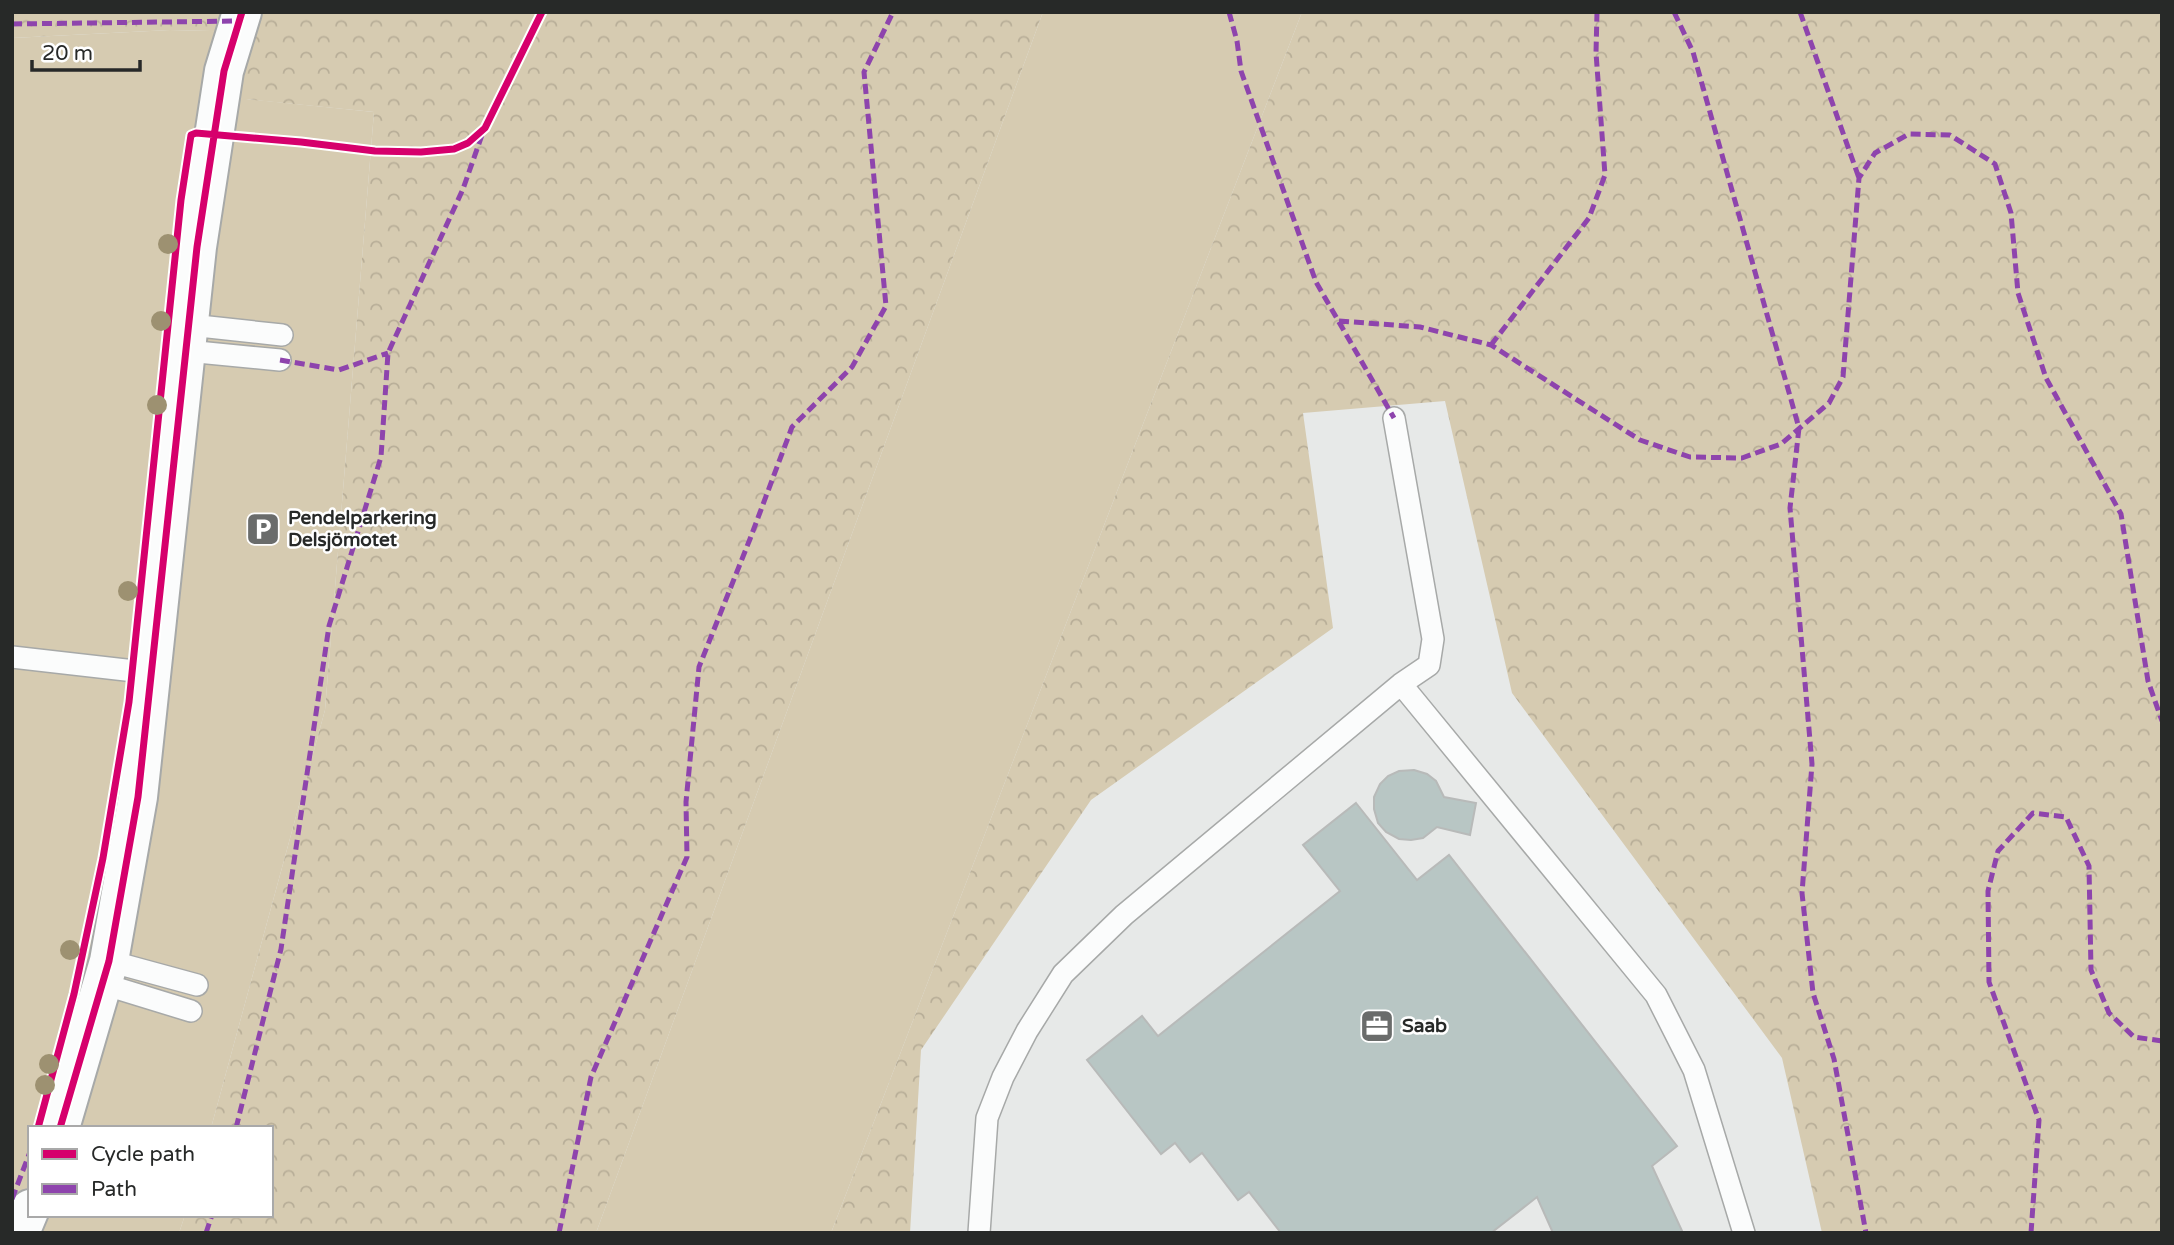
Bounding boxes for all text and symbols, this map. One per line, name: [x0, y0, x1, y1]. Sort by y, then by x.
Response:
scale bar: [32, 28, 140, 72]
text: 20 m: [42, 41, 93, 66]
place label: Pendelparkering Delsjömotet: [288, 507, 437, 552]
parking icon: Pendelparkering Delsjömotet: [244, 510, 282, 548]
office icon: Saab: [1358, 1007, 1396, 1045]
place label: Saab: [1402, 1015, 1447, 1037]
legend: [28, 1126, 273, 1217]
text: Cycle path: [91, 1142, 195, 1167]
text: Path: [91, 1177, 137, 1202]

